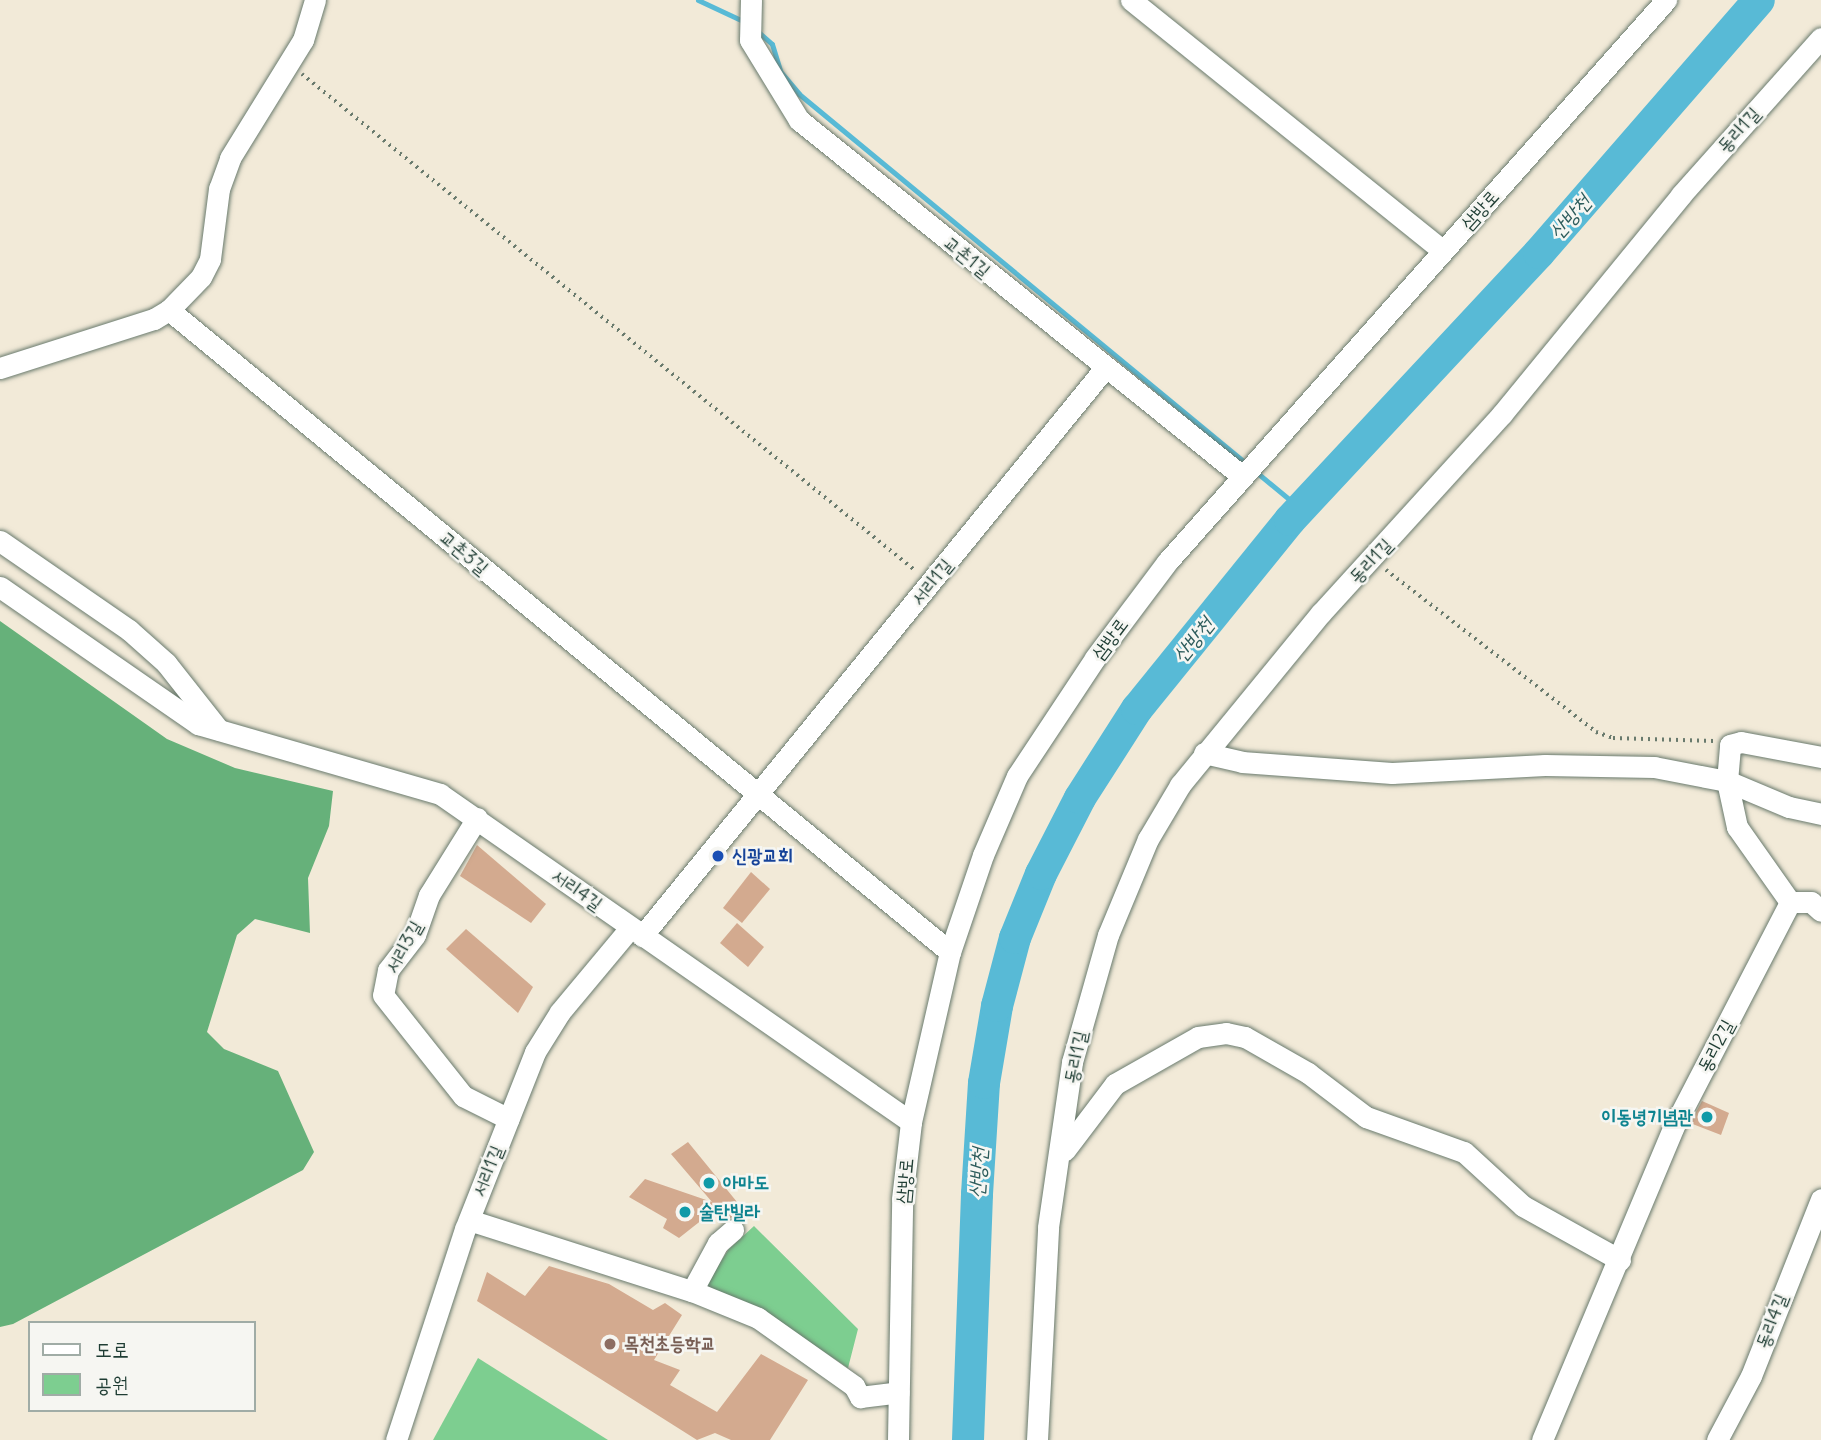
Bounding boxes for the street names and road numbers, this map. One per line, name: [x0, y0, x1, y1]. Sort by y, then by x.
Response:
street label: 동리1길: [1713, 103, 1765, 157]
street label: 삼방로: [1456, 185, 1504, 235]
street label: 교촌1길: [939, 231, 995, 283]
street label: 교촌3길: [435, 526, 493, 580]
street label: 동리1길: [1344, 534, 1398, 588]
street label: 서리1길: [906, 554, 958, 610]
street label: 삼방로: [1087, 614, 1133, 664]
street label: 서리4길: [547, 864, 607, 916]
street label: 서리3길: [380, 917, 428, 977]
street label: 동리2길: [1693, 1016, 1739, 1076]
street label: 동리1길: [1060, 1029, 1092, 1085]
street label: 서리1길: [467, 1142, 509, 1200]
street label: 삼방로: [892, 1157, 918, 1205]
street label: 동리4길: [1751, 1290, 1793, 1352]

